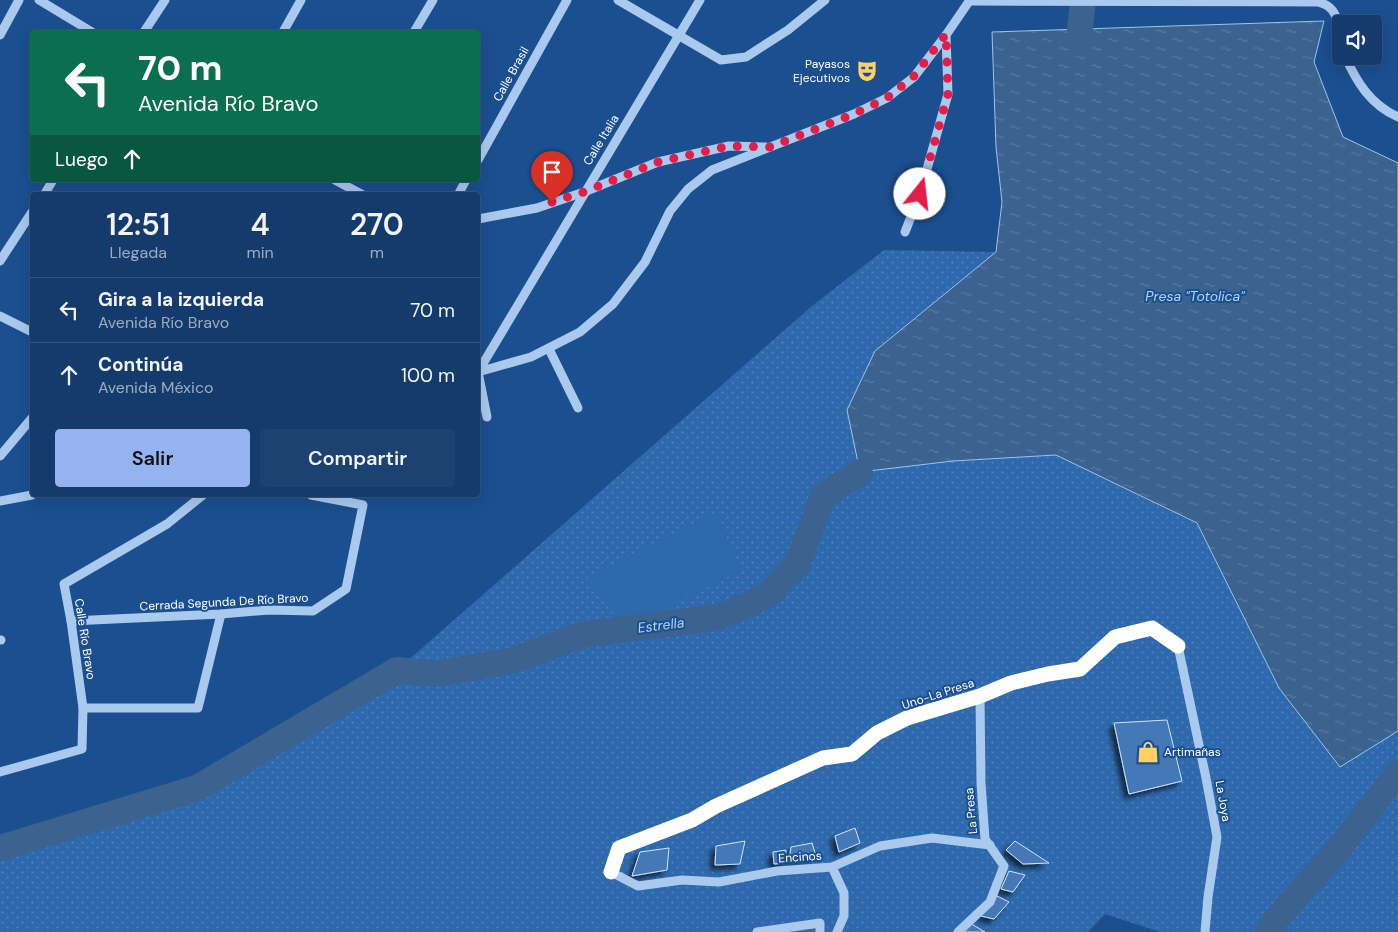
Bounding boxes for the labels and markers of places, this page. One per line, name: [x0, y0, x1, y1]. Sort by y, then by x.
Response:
place label: Payasos Ejecutivos: [793, 56, 850, 86]
theatre icon: Payasos Ejecutivos: [854, 58, 880, 84]
pin: [531, 151, 573, 202]
shop icon: Artimañas: [1135, 739, 1161, 765]
place label: Artimañas: [1164, 744, 1221, 760]

